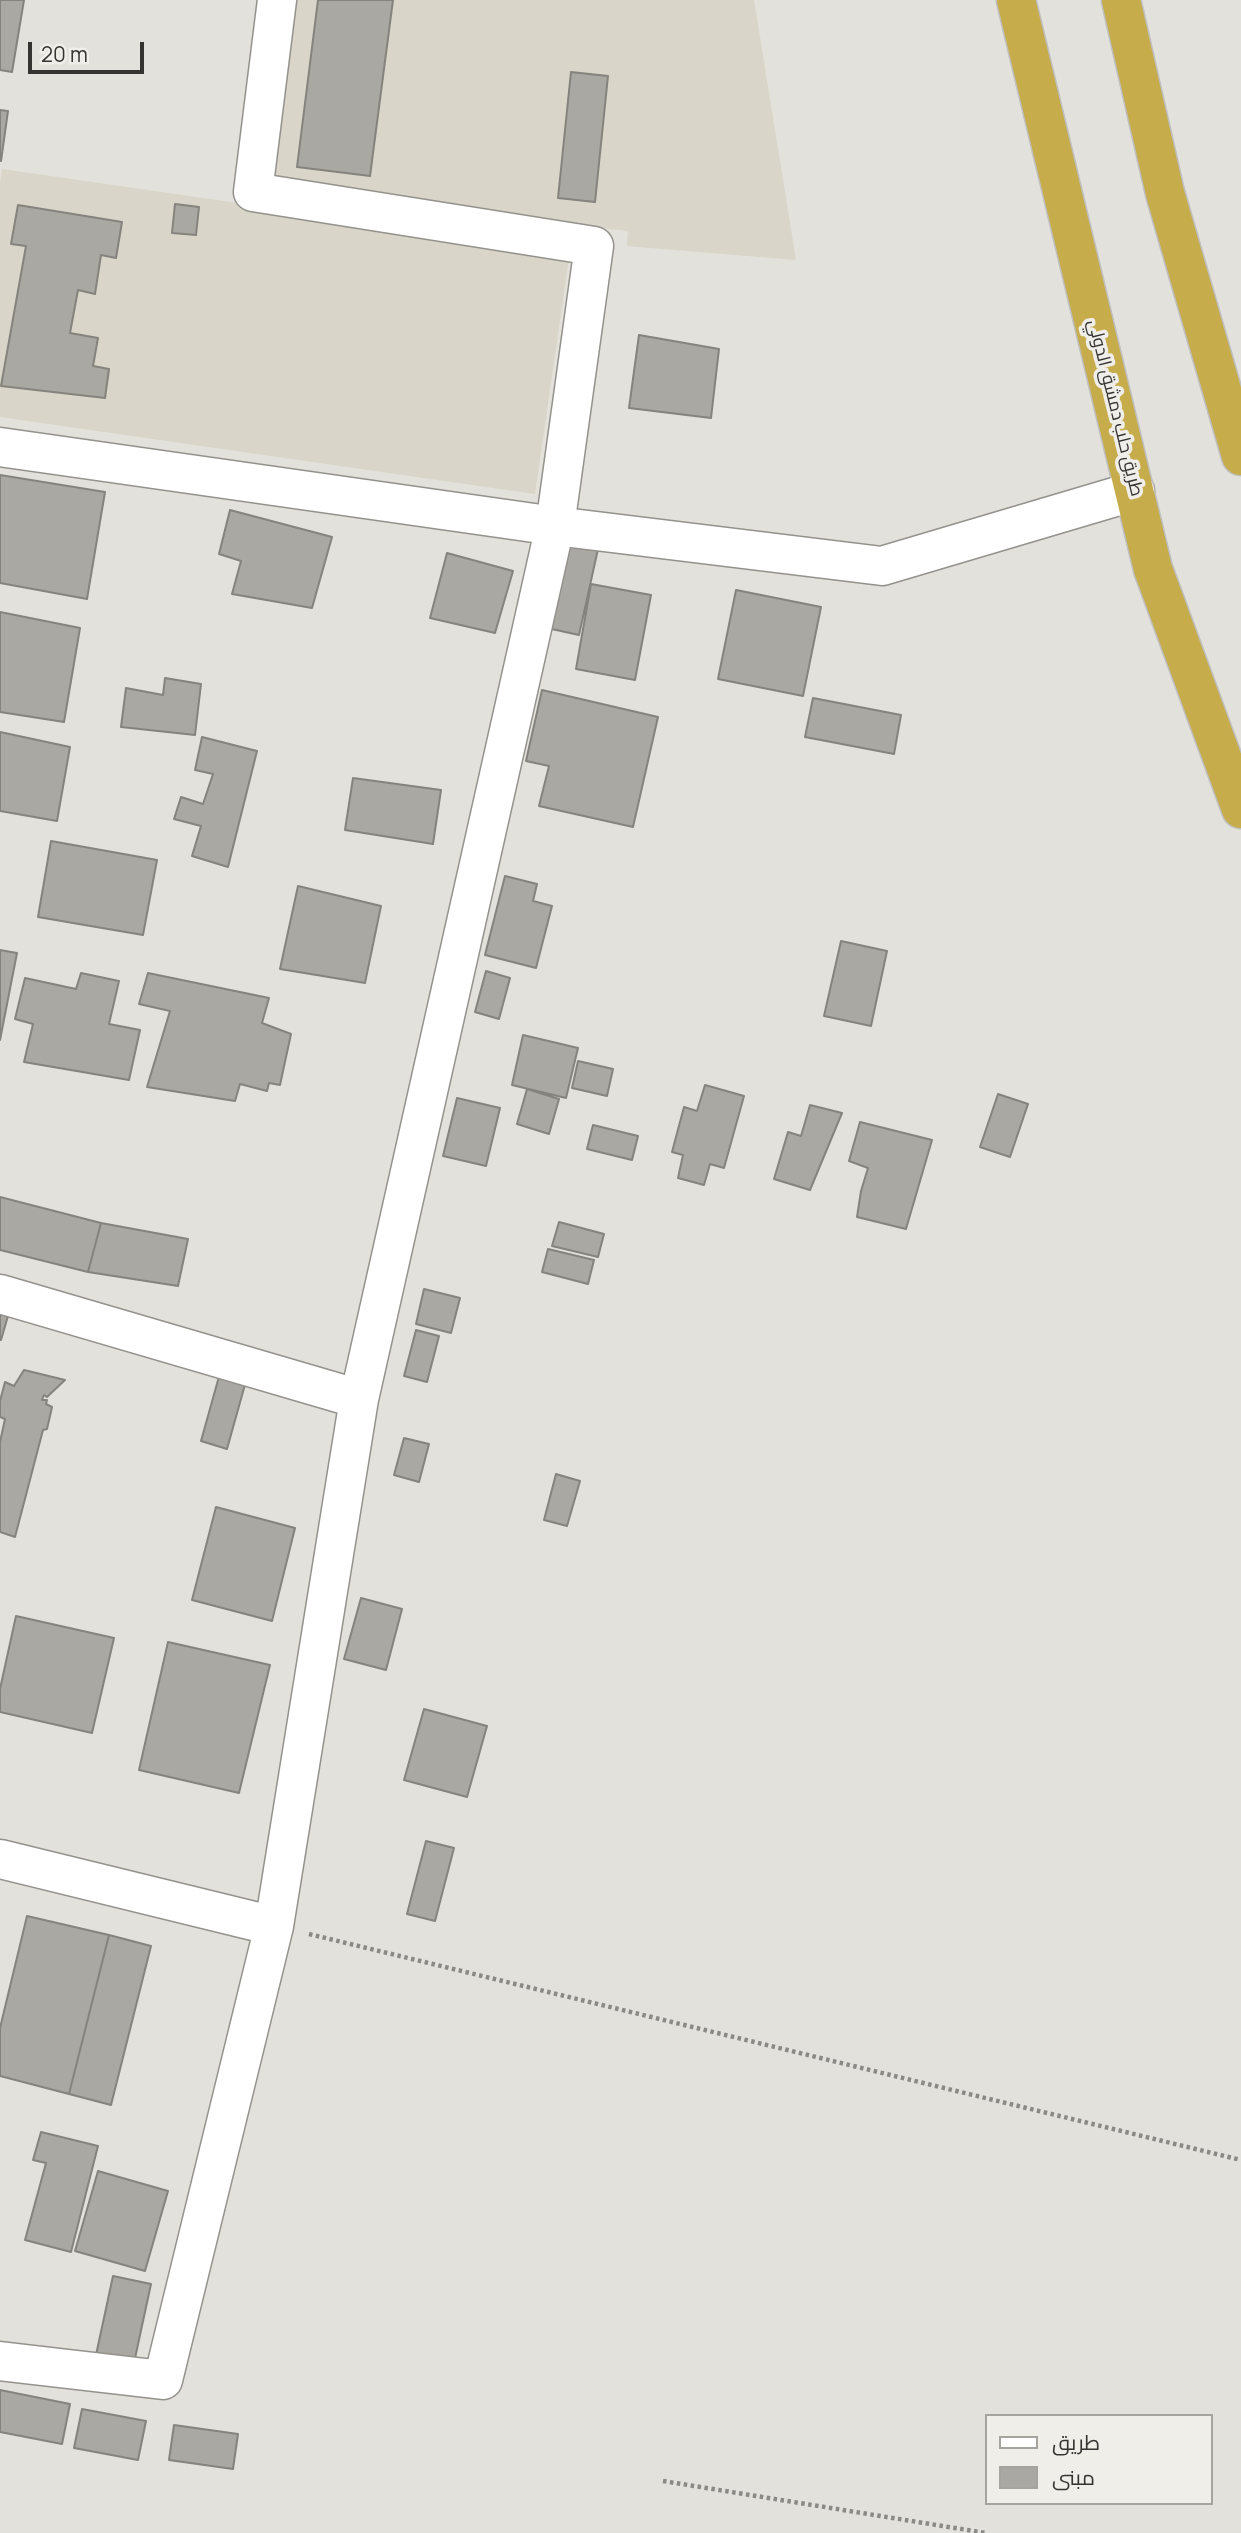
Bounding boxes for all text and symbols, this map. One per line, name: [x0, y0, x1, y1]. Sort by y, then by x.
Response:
scale bar: [32, 28, 147, 72]
text: 20 m: [41, 40, 88, 68]
street label: طريق حلب دمشق الدولي: [1083, 317, 1147, 499]
legend: [986, 2414, 1213, 2505]
text: طريق: [1052, 2428, 1100, 2456]
text: مبنى: [1052, 2463, 1095, 2491]

